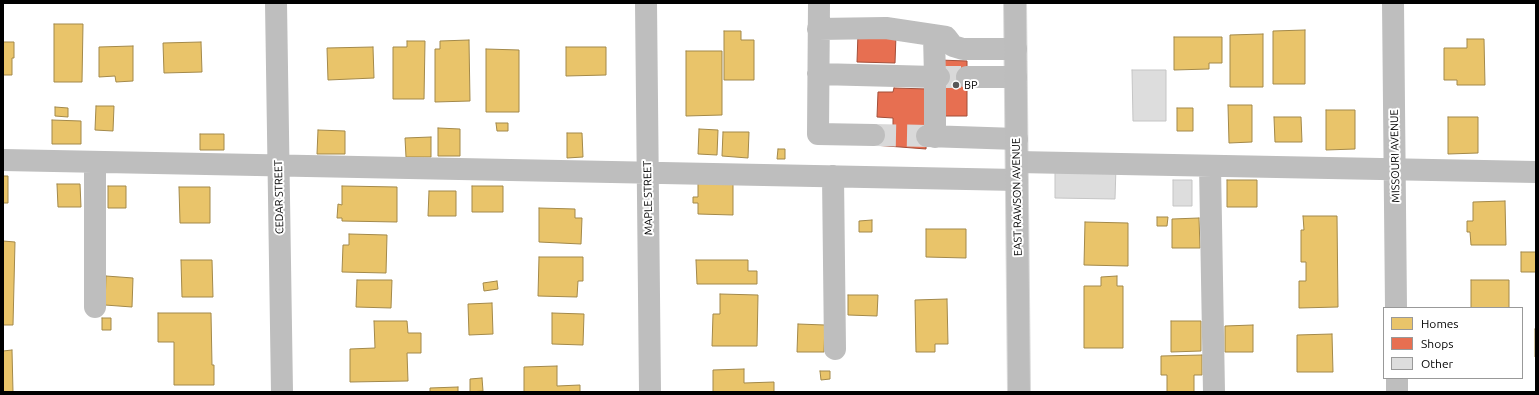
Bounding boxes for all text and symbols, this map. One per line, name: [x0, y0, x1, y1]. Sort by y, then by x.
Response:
place label: BP: [964, 78, 978, 92]
marker: BP: [951, 80, 961, 90]
street label: MISSOURI AVENUE: [1388, 109, 1402, 203]
street label: EAST RAWSON AVENUE: [1009, 138, 1025, 256]
street label: CEDAR STREET: [272, 160, 286, 234]
street label: MAPLE STREET: [641, 161, 655, 235]
legend: [1383, 307, 1523, 379]
text: Homes: [1421, 317, 1459, 330]
text: Shops: [1421, 337, 1453, 350]
text: Other: [1421, 357, 1453, 370]

